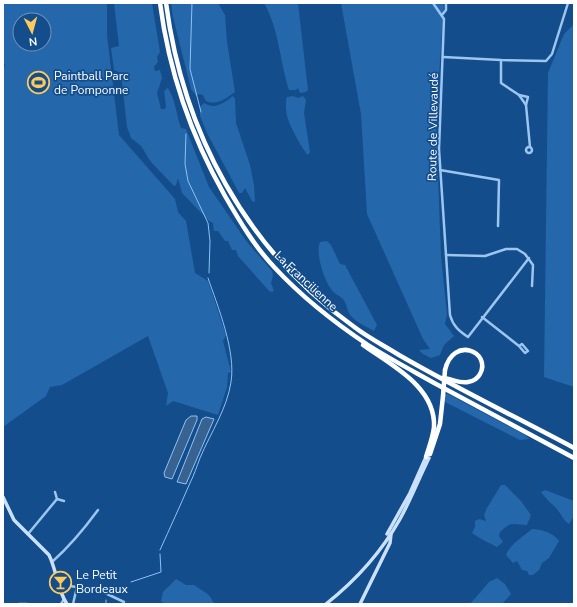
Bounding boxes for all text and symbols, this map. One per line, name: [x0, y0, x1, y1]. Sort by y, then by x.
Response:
north arrow: [12, 12, 52, 52]
text: N: [28, 34, 38, 49]
place label: Paintball Parc de Pomponne: [54, 68, 129, 98]
sports icon: Paintball Parc de Pomponne: [25, 70, 51, 96]
street label: Route de Villevaudé: [424, 73, 442, 181]
street label: La Francilienne: [271, 248, 341, 314]
place label: Le Petit Bordeaux: [76, 567, 128, 597]
bar icon: Le Petit Bordeaux: [48, 569, 74, 595]

